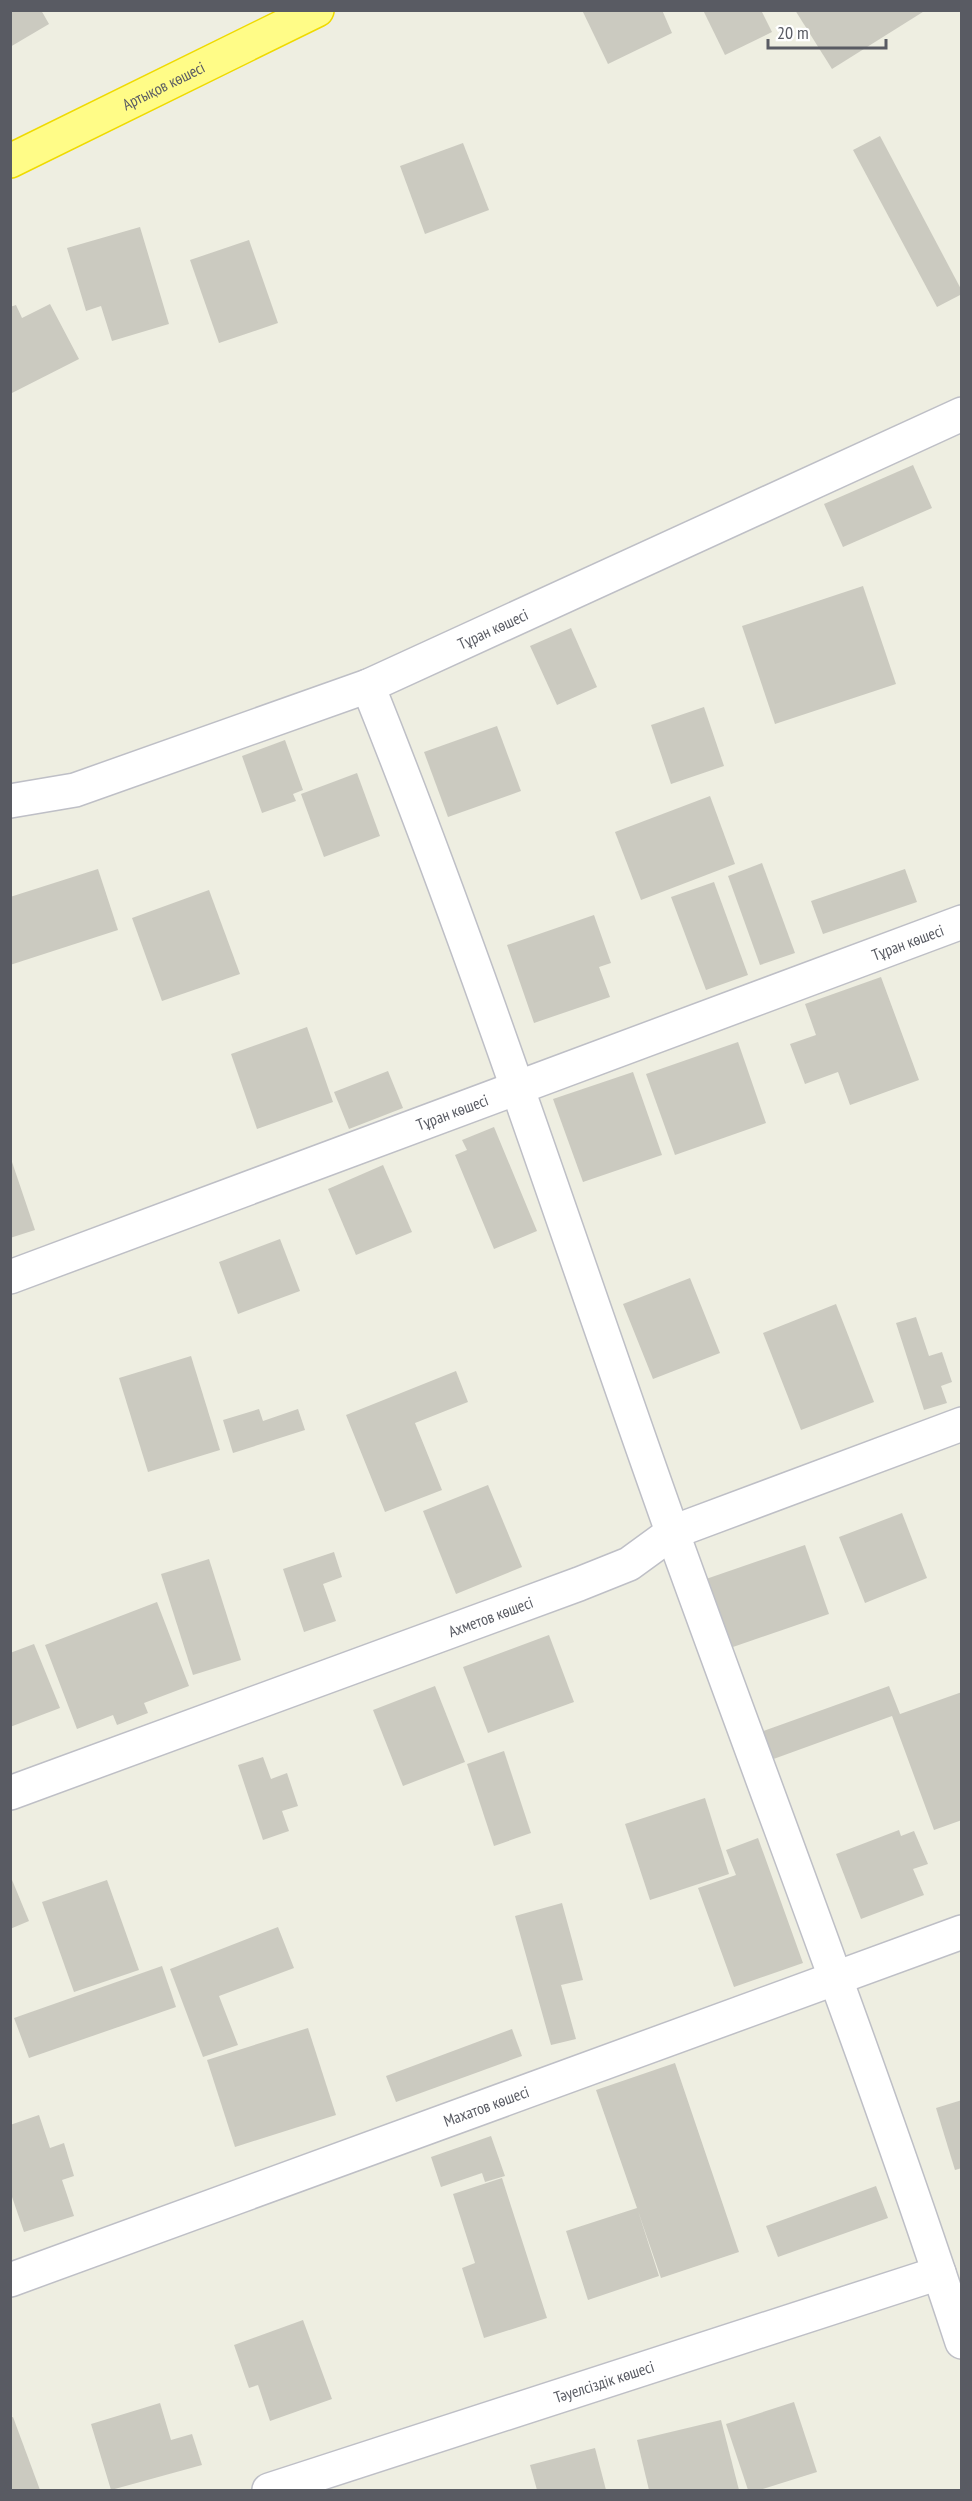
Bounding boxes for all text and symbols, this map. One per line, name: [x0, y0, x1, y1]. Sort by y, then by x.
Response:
scale bar: [768, 12, 886, 50]
text: 20 m: [777, 21, 809, 44]
street label: Артықов көшесі: [119, 57, 208, 114]
street label: Тұран көшесі: [454, 604, 531, 654]
street label: Тұран көшесі: [869, 920, 946, 965]
street label: Тұран көшесі: [413, 1090, 491, 1135]
street label: Ахметов көшесі: [446, 1592, 536, 1641]
street label: Махатов көшесі: [441, 2081, 532, 2131]
street label: Тәуелсіздік көшесі: [551, 2356, 656, 2407]

